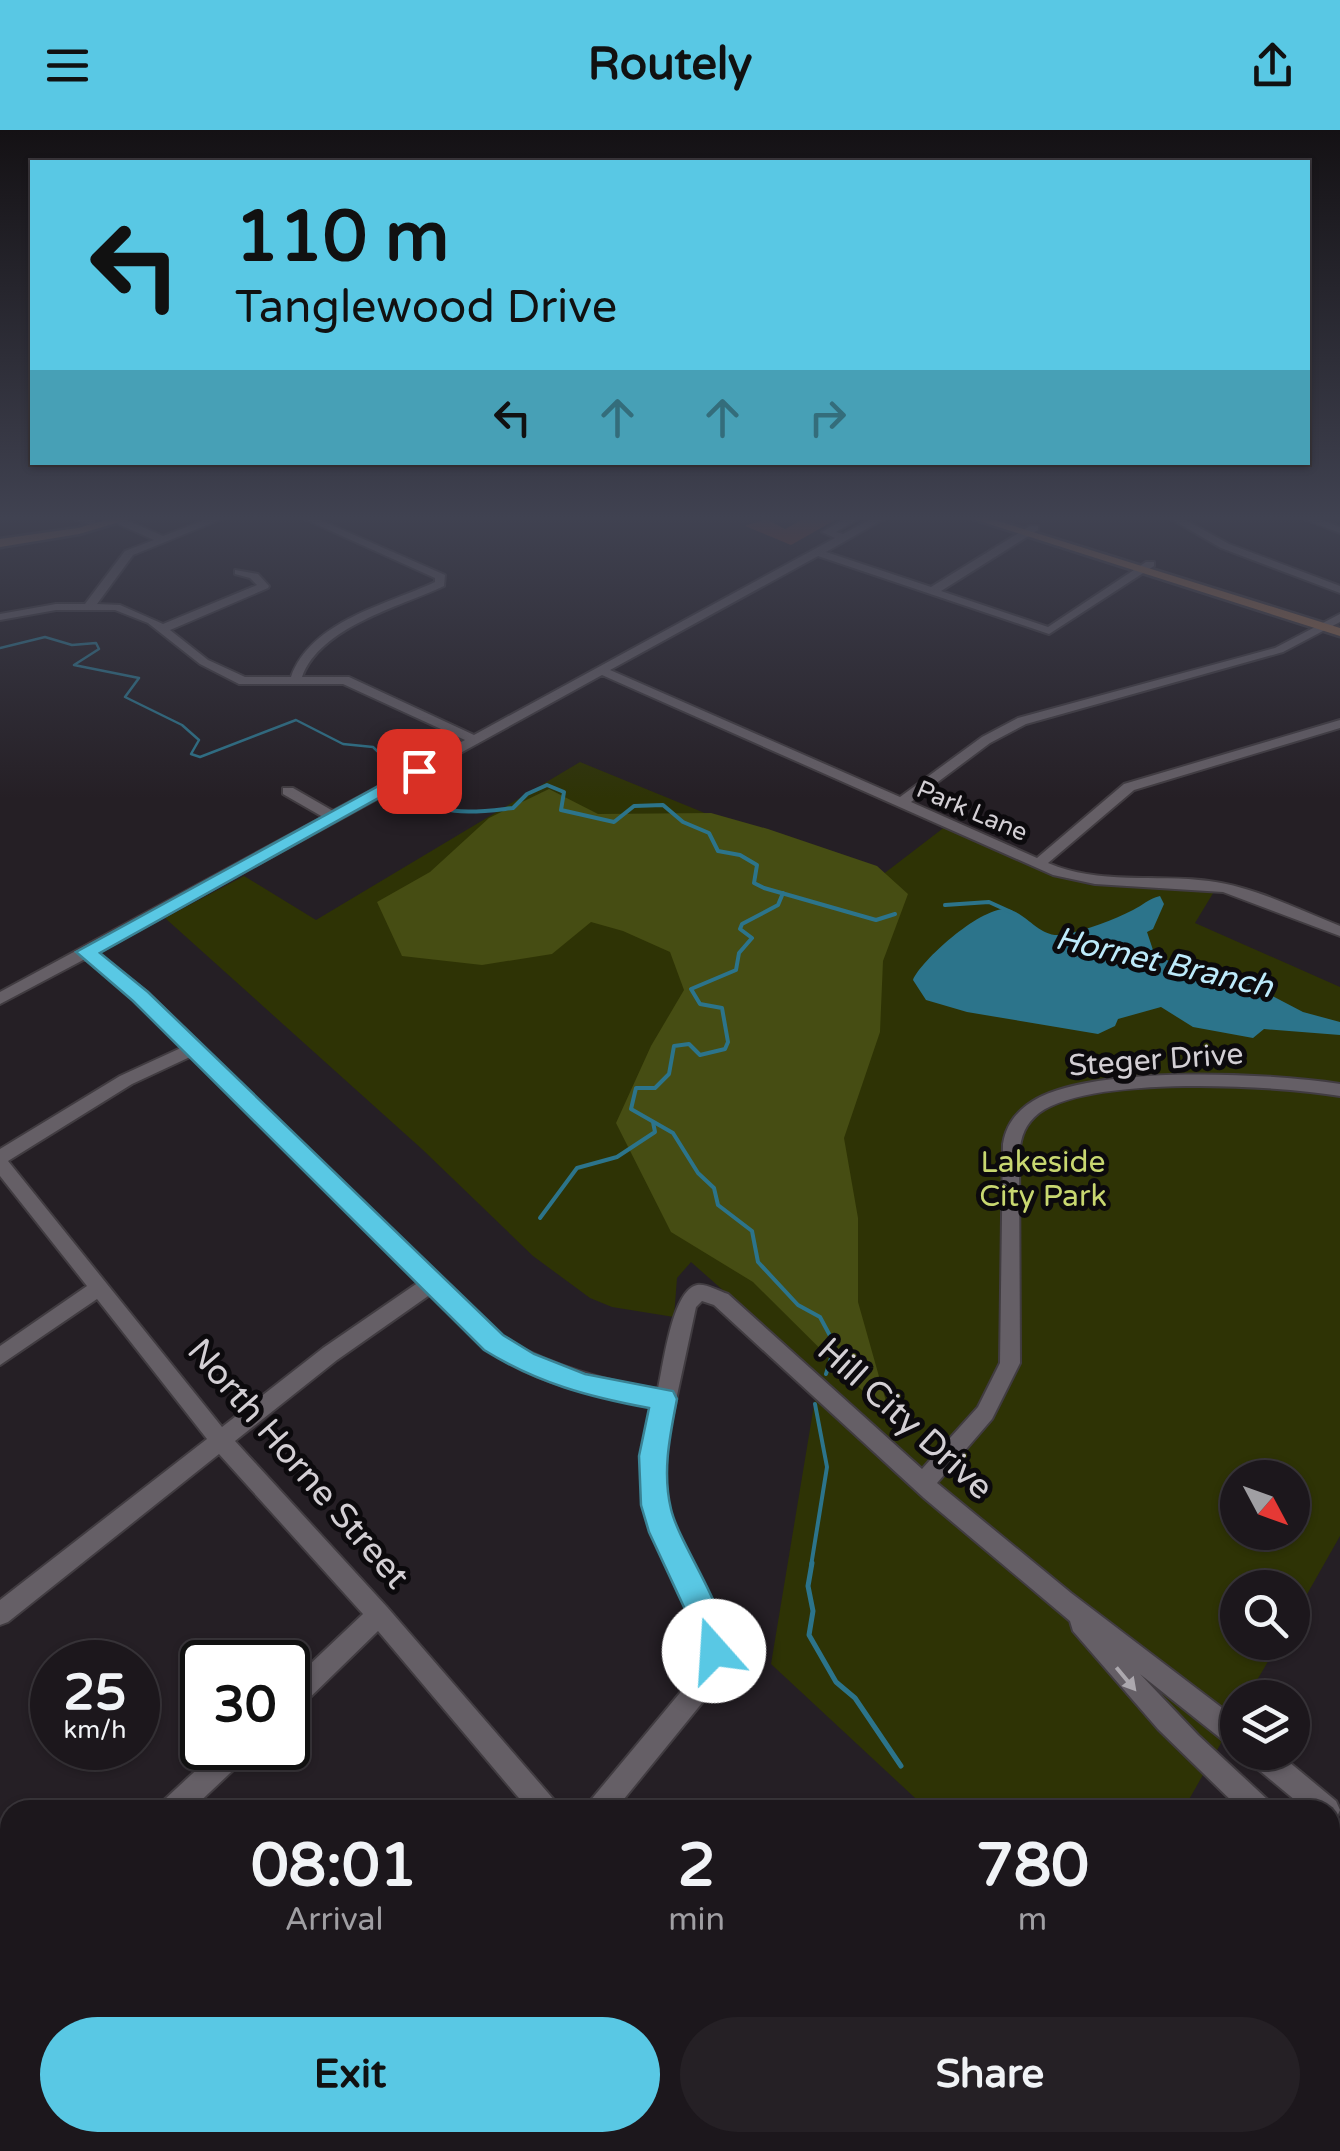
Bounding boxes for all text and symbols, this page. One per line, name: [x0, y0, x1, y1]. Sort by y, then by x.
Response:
icon: menu: [40, 38, 95, 93]
text: Routely: [588, 38, 752, 92]
icon: share: [1245, 38, 1300, 93]
text: 110 m: [235, 196, 449, 280]
icon: left: [70, 200, 200, 330]
text: Tanglewood Drive: [235, 281, 617, 335]
icon: left: [485, 390, 540, 445]
icon: ahead: [590, 390, 645, 445]
icon: ahead: [695, 390, 750, 445]
icon: right: [800, 390, 855, 445]
pin: [377, 729, 462, 814]
icon: arrive: [392, 744, 447, 799]
street label: Park Lane: [912, 774, 1032, 848]
water label: Hornet Branch: [1052, 920, 1278, 1007]
street label: Steger Drive: [1067, 1035, 1245, 1085]
park label: Lakeside City Park: [979, 1144, 1107, 1215]
street label: Hill City Drive: [809, 1329, 1001, 1509]
street label: North Horne Street: [178, 1331, 418, 1597]
north arrow: [1220, 1460, 1310, 1550]
map controls: [1220, 1460, 1310, 1770]
button: search: [1220, 1570, 1310, 1660]
position arrow: [662, 1599, 766, 1703]
speed limit sign: 30: [180, 1640, 310, 1770]
text: 25: [64, 1663, 126, 1723]
one-way arrow: [1115, 1666, 1136, 1691]
button: layers: [1220, 1680, 1310, 1770]
text: km/h: [64, 1715, 126, 1745]
text: 08:01: [251, 1830, 417, 1902]
text: 2: [678, 1830, 715, 1902]
text: 780: [976, 1830, 1089, 1902]
text: Arrival: [285, 1901, 384, 1939]
text: min: [668, 1901, 725, 1939]
text: m: [1018, 1901, 1047, 1939]
button: Exit: [40, 2017, 660, 2132]
button: Share: [680, 2017, 1300, 2132]

